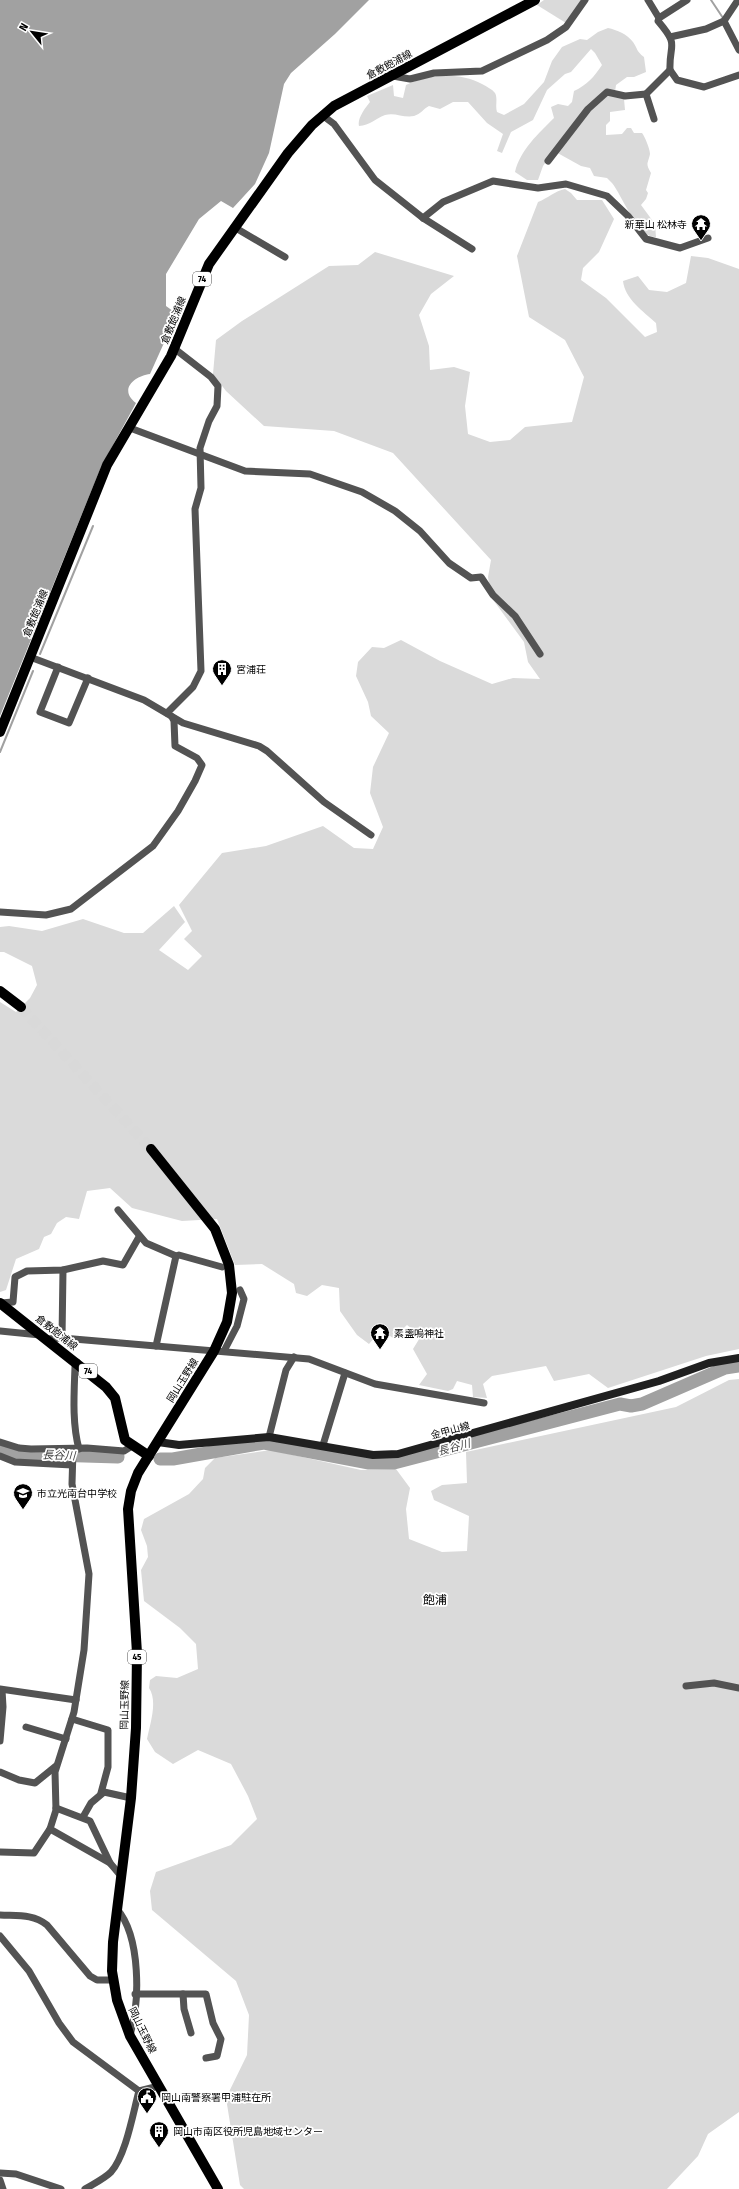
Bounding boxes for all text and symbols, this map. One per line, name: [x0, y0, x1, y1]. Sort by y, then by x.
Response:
north arrow: [12, 12, 52, 52]
text: N: [16, 21, 31, 33]
street label: 倉敷飽浦線: [365, 48, 414, 82]
temple icon: 新華山 松林寺: [690, 213, 712, 241]
place label: 新華山 松林寺: [625, 219, 687, 231]
road number: 74: [193, 272, 211, 286]
street label: 倉敷飽浦線: [159, 295, 189, 346]
street label: 倉敷飽浦線: [21, 588, 51, 639]
building icon: 宮浦荘: [211, 658, 233, 686]
place label: 宮浦荘: [236, 664, 266, 676]
street label: 倉敷飽浦線: [33, 1313, 80, 1353]
temple icon: 素盞嗚神社: [369, 1322, 391, 1350]
place label: 素盞嗚神社: [394, 1328, 444, 1340]
street label: 岡山玉野線: [165, 1356, 201, 1405]
road number: 74: [79, 1364, 97, 1378]
street label: 金甲山線: [429, 1420, 471, 1442]
water label: 長谷川: [437, 1437, 473, 1458]
water label: 長谷川: [42, 1448, 77, 1463]
school or university icon: 市立光南台中学校: [12, 1482, 34, 1510]
place label: 市立光南台中学校: [37, 1488, 117, 1500]
district label: 飽浦: [423, 1593, 447, 1607]
road number: 45: [128, 1650, 146, 1664]
street label: 岡山玉野線: [119, 1680, 131, 1730]
street label: 岡山玉野線: [126, 2005, 158, 2056]
public building icon: 岡山南警察署甲浦駐在所: [136, 2086, 158, 2114]
place label: 岡山南警察署甲浦駐在所: [161, 2092, 271, 2104]
building icon: 岡山市南区役所児島地域センター: [148, 2120, 170, 2148]
place label: 岡山市南区役所児島地域センター: [173, 2126, 323, 2138]

